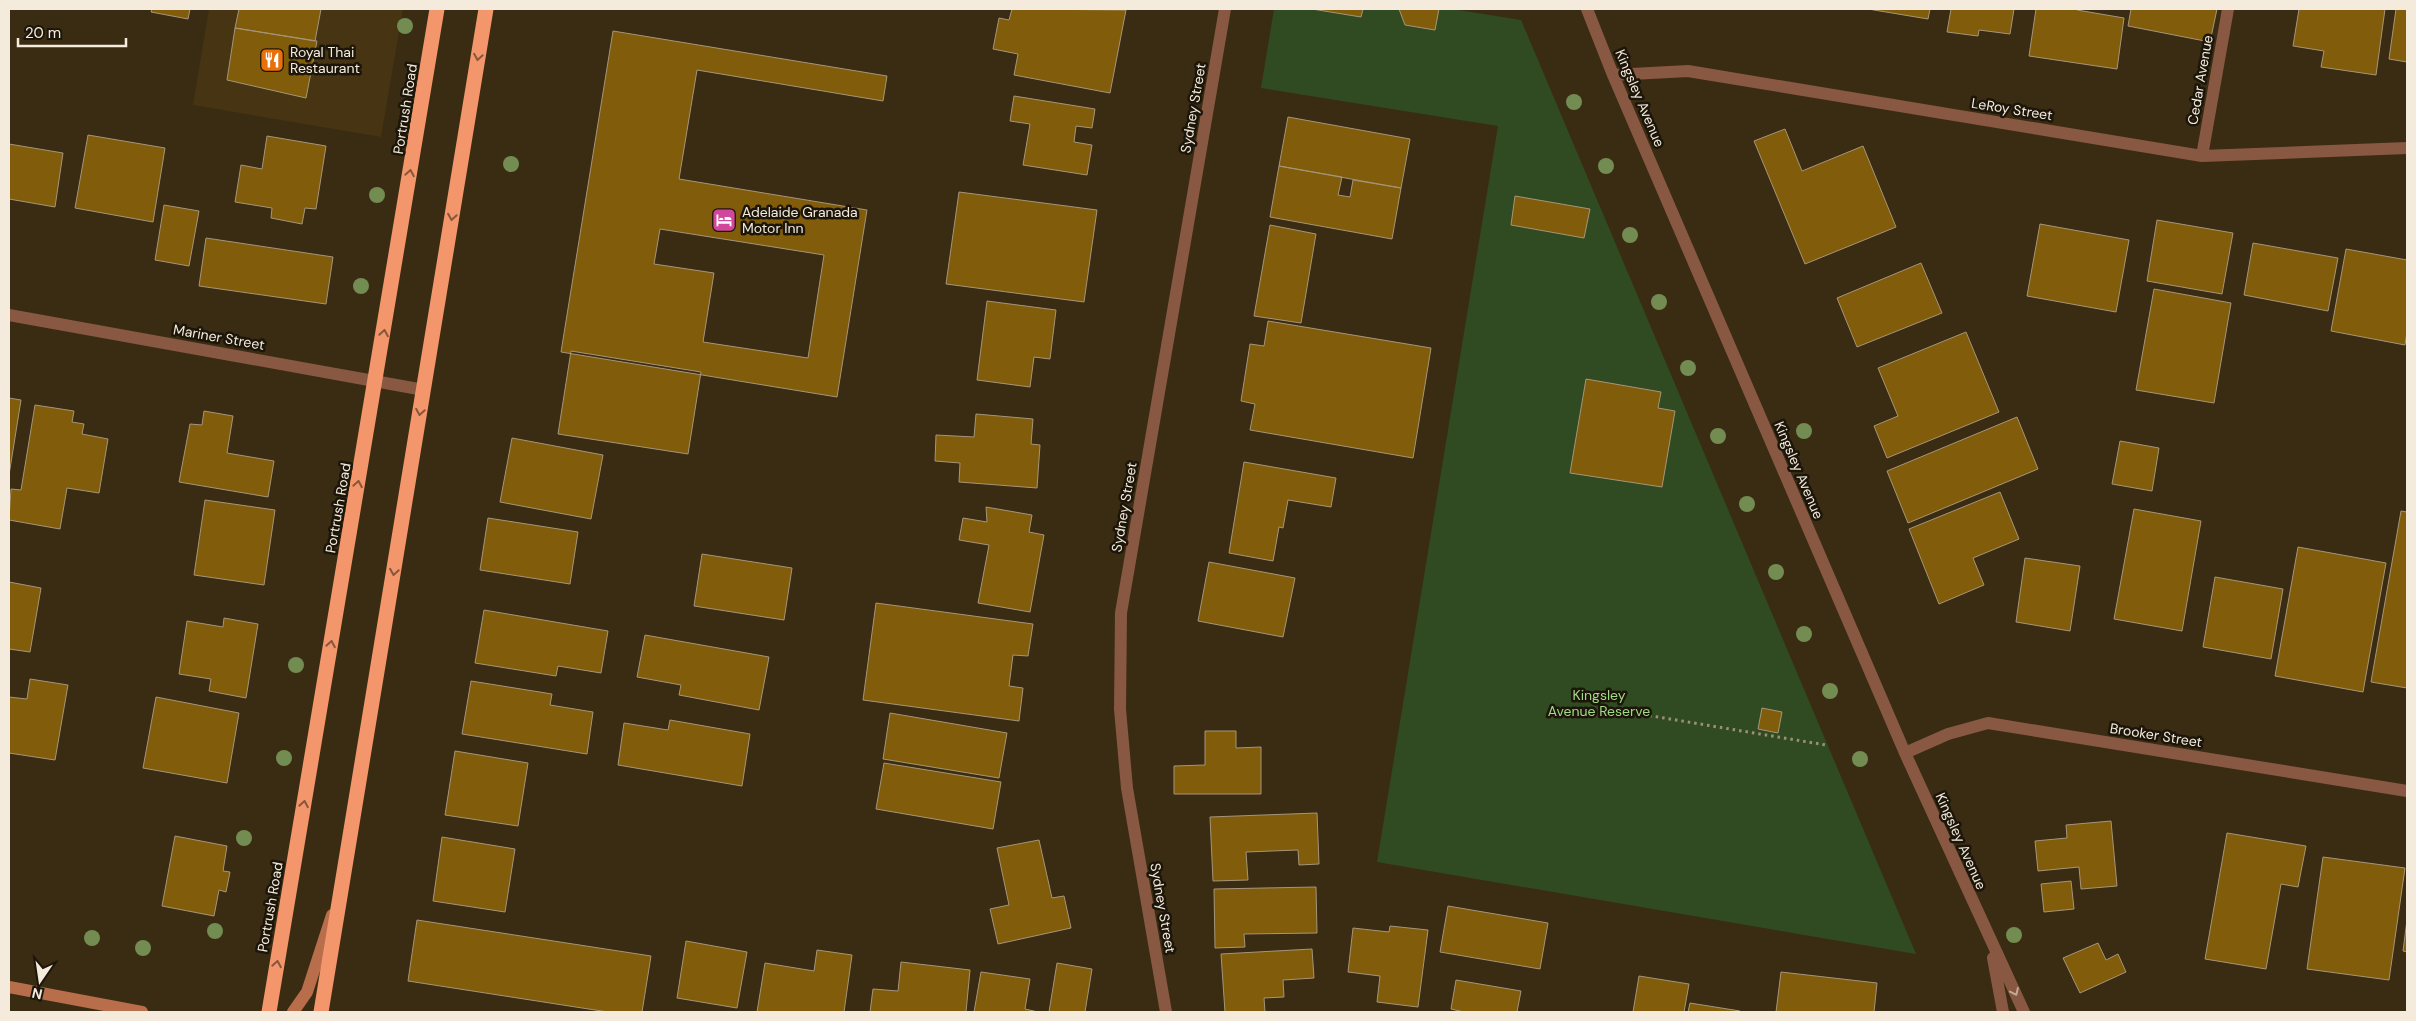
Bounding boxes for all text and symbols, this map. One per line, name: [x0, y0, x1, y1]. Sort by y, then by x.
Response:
scale bar: [18, 15, 125, 47]
text: 20 m: [25, 23, 61, 43]
street label: Cedar Avenue: [2183, 34, 2217, 126]
place label: Royal Thai Restaurant: [290, 43, 360, 77]
street label: Kingsley Avenue: [1611, 46, 1669, 150]
restaurant icon: Royal Thai Restaurant: [259, 47, 285, 73]
one-way arrow: [473, 52, 483, 61]
street label: Sydney Street: [1176, 62, 1210, 154]
street label: Portrush Road: [389, 63, 421, 155]
street label: LeRoy Street: [1970, 94, 2054, 124]
one-way arrow: [405, 169, 415, 177]
place label: Adelaide Granada Motor Inn: [742, 203, 858, 237]
hotel icon: Adelaide Granada Motor Inn: [711, 207, 737, 233]
one-way arrow: [447, 213, 457, 221]
street label: Mariner Street: [172, 320, 266, 354]
one-way arrow: [378, 329, 388, 338]
one-way arrow: [416, 408, 426, 416]
street label: Kingsley Avenue: [1770, 418, 1828, 522]
street label: Portrush Road: [321, 461, 355, 555]
street label: Sydney Street: [1107, 461, 1141, 553]
one-way arrow: [353, 479, 363, 488]
one-way arrow: [389, 568, 399, 577]
one-way arrow: [326, 639, 336, 648]
park label: Kingsley Avenue Reserve: [1548, 686, 1650, 720]
street label: Brooker Street: [2109, 719, 2203, 751]
street label: Kingsley Avenue: [1932, 790, 1990, 892]
one-way arrow: [298, 800, 308, 808]
street label: Portrush Road: [253, 860, 287, 954]
street label: Sydney Street: [1146, 862, 1180, 954]
north arrow: [15, 956, 65, 1006]
one-way arrow: [271, 960, 281, 969]
text: N: [30, 984, 44, 1004]
one-way arrow: [2008, 987, 2019, 996]

